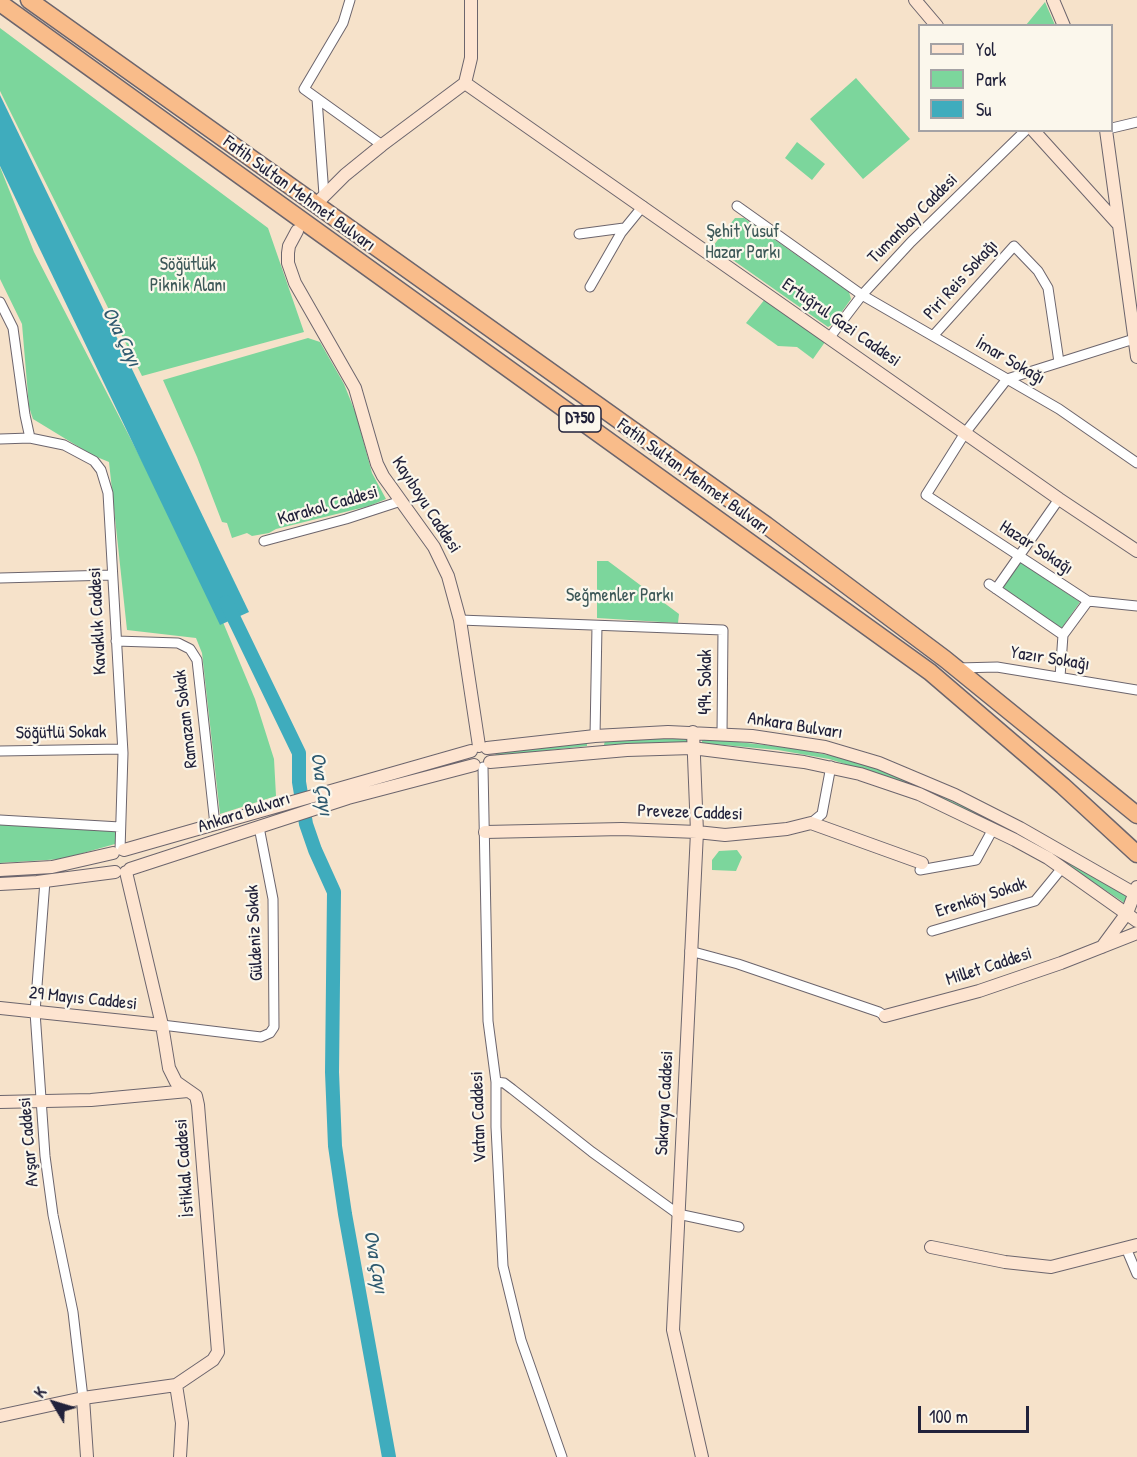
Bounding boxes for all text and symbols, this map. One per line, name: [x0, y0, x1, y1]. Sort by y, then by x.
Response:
legend: [918, 24, 1113, 132]
text: Yol: [976, 37, 996, 62]
text: Park: [976, 67, 1006, 92]
text: Su: [976, 97, 991, 122]
street label: Fatih Sultan Mehmet Bulvarı: [219, 131, 379, 257]
street label: Tumanbay Caddesi: [864, 170, 962, 268]
park label: Şehit Yusuf Hazar Parkı: [705, 221, 781, 264]
street label: Piri Reis Sokağı: [919, 235, 1003, 325]
park label: Söğütlük Piknik Alanı: [150, 254, 226, 296]
street label: Ertuğrul Gazi Caddesi: [777, 274, 905, 372]
water label: Ova Çayı: [96, 303, 146, 371]
street label: İmar Sokağı: [971, 332, 1049, 390]
road number: D750: [559, 406, 601, 432]
street label: Fatih Sultan Mehmet Bulvarı: [613, 414, 773, 540]
street label: Kayıboyu Caddesi: [387, 453, 465, 557]
street label: Karakol Caddesi: [275, 481, 381, 531]
street label: Hazar Sokağı: [995, 516, 1077, 580]
street label: Kavaklık Caddesi: [84, 567, 112, 675]
park label: Seğmenler Parkı: [566, 585, 674, 607]
street label: Yazır Sokağı: [1009, 642, 1091, 676]
street label: 494. Sokak: [695, 649, 717, 715]
street label: Ramazan Sokak: [169, 669, 203, 769]
street label: Ankara Bulvarı: [746, 708, 844, 744]
street label: Söğütlü Sokak: [16, 721, 106, 745]
water label: Ova Çayı: [305, 751, 337, 817]
street label: Ankara Bulvarı: [195, 788, 293, 838]
street label: Preveze Caddesi: [637, 800, 743, 826]
street label: Erenköy Sokak: [933, 873, 1029, 923]
street label: Güldeniz Sokak: [242, 884, 268, 982]
street label: Millet Caddesi: [943, 943, 1035, 991]
street label: 29 Mayıs Caddesi: [28, 983, 138, 1015]
street label: Sakarya Caddesi: [651, 1050, 679, 1156]
street label: Vatan Caddesi: [467, 1071, 491, 1163]
street label: Avşar Caddesi: [14, 1096, 44, 1188]
street label: İstiklal Caddesi: [171, 1118, 199, 1218]
water label: Ova Çayı: [358, 1229, 392, 1295]
north arrow: [24, 1373, 84, 1433]
text: K: [29, 1382, 51, 1402]
scale bar: [921, 1394, 1032, 1432]
text: 100 m: [929, 1404, 968, 1429]

